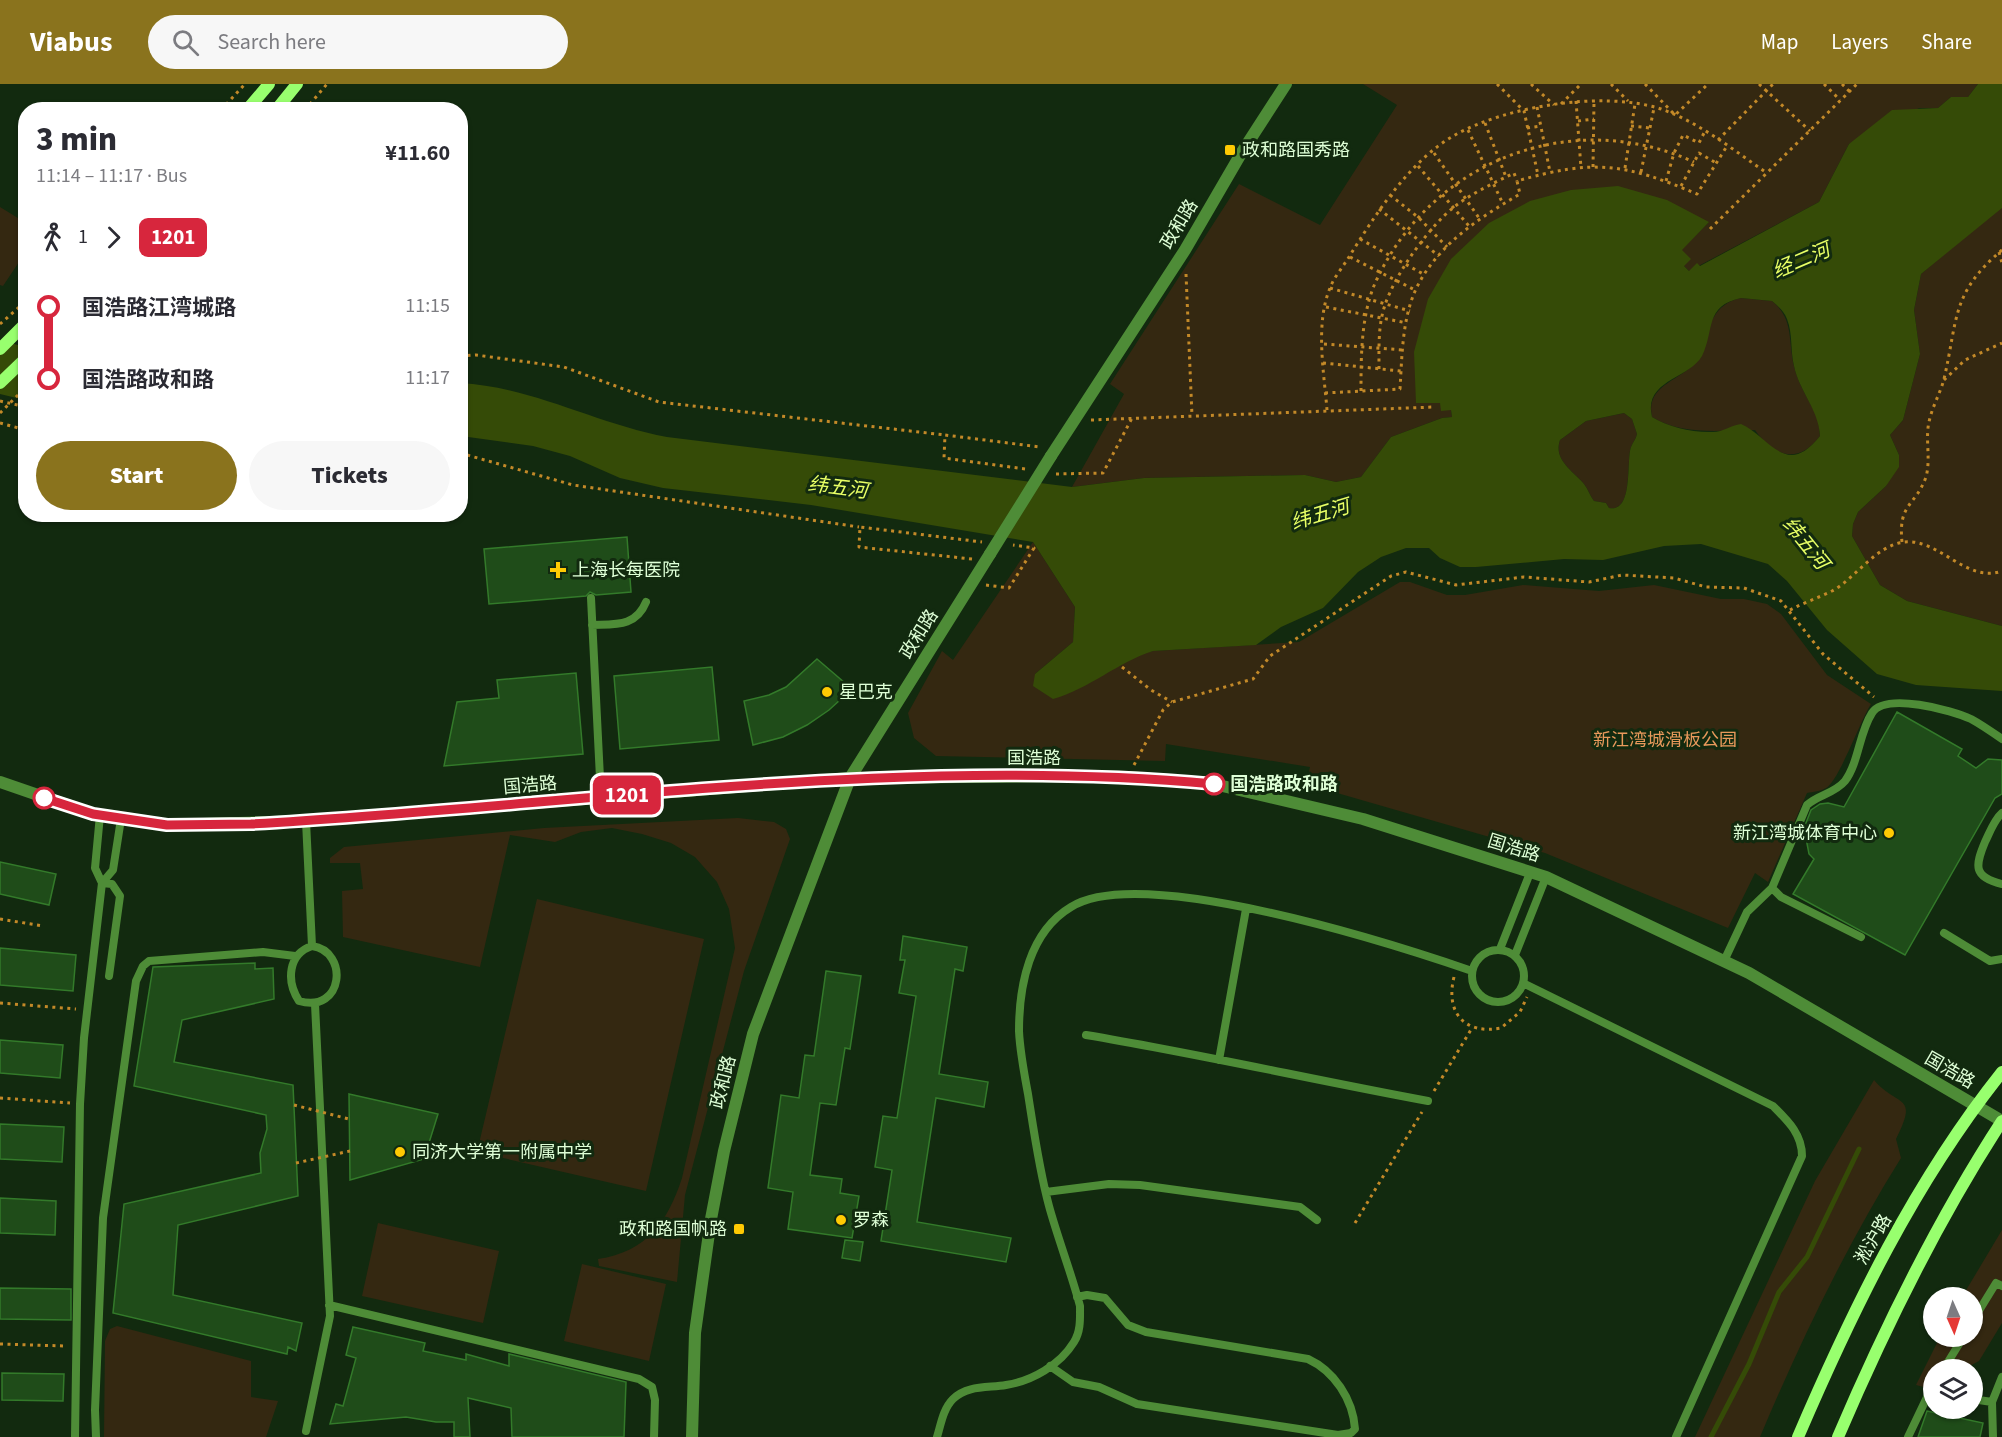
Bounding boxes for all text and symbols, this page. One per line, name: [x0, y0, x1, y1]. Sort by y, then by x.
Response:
search box: [148, 15, 568, 69]
text: Viabus: [30, 22, 112, 62]
icon: search: [169, 26, 202, 59]
text: Search here: [217, 26, 326, 58]
text: Map: [1761, 27, 1798, 57]
text: Layers: [1831, 27, 1888, 57]
text: Share: [1921, 27, 1972, 57]
text: 3 min: [36, 116, 117, 163]
text: ¥11.60: [385, 137, 450, 169]
place label: 政和路国秀路: [1242, 138, 1350, 163]
marker: 政和路国秀路: [1223, 143, 1237, 157]
text: 11:14 – 11:17 · Bus: [36, 162, 187, 190]
street label: 政和路: [1155, 195, 1204, 254]
icon: walk: [36, 221, 69, 254]
icon: forward: [97, 221, 130, 254]
text: 1201: [151, 222, 195, 252]
text: 1: [78, 223, 88, 251]
water label: 经二河: [1768, 235, 1838, 286]
text: 国浩路江湾城路: [82, 292, 236, 324]
text: 11:15: [405, 292, 450, 320]
text: 国浩路政和路: [82, 364, 214, 396]
text: 11:17: [405, 364, 450, 392]
button: Start: [36, 441, 237, 510]
button: Tickets: [249, 441, 450, 510]
water label: 纬五河: [806, 470, 873, 506]
water label: 纬五河: [1288, 492, 1357, 537]
water label: 纬五河: [1775, 512, 1837, 579]
place label: 上海长每医院: [572, 558, 680, 583]
marker: 上海长每医院: [549, 561, 567, 579]
street label: 政和路: [895, 605, 944, 664]
place label: 星巴克: [839, 680, 893, 705]
marker: 星巴克: [820, 685, 834, 699]
park label: 新江湾城滑板公园: [1593, 728, 1737, 753]
street label: 国浩路: [1007, 746, 1061, 771]
street label: 国浩路: [502, 771, 558, 800]
place label: 国浩路政和路: [1230, 772, 1338, 797]
marker: 国浩路政和路: [1203, 773, 1225, 795]
line badge: 1201: [585, 776, 669, 814]
text: 1201: [605, 780, 649, 810]
unlabelled marker: [33, 787, 55, 809]
place label: 新江湾城体育中心: [1733, 821, 1877, 846]
marker: 新江湾城体育中心: [1882, 826, 1896, 840]
street label: 国浩路: [1484, 829, 1543, 868]
street label: 国浩路: [1920, 1046, 1979, 1095]
street label: 政和路: [705, 1053, 742, 1111]
place label: 同济大学第一附属中学: [412, 1140, 592, 1165]
marker: 同济大学第一附属中学: [393, 1145, 407, 1159]
place label: 罗森: [853, 1208, 889, 1233]
street label: 淞沪路: [1849, 1210, 1898, 1269]
marker: 罗森: [834, 1213, 848, 1227]
place label: 政和路国帆路: [619, 1217, 727, 1242]
marker: 政和路国帆路: [732, 1222, 746, 1236]
north arrow: [1923, 1287, 1983, 1347]
map controls: [1923, 1287, 1983, 1419]
button: layers: [1923, 1359, 1983, 1419]

